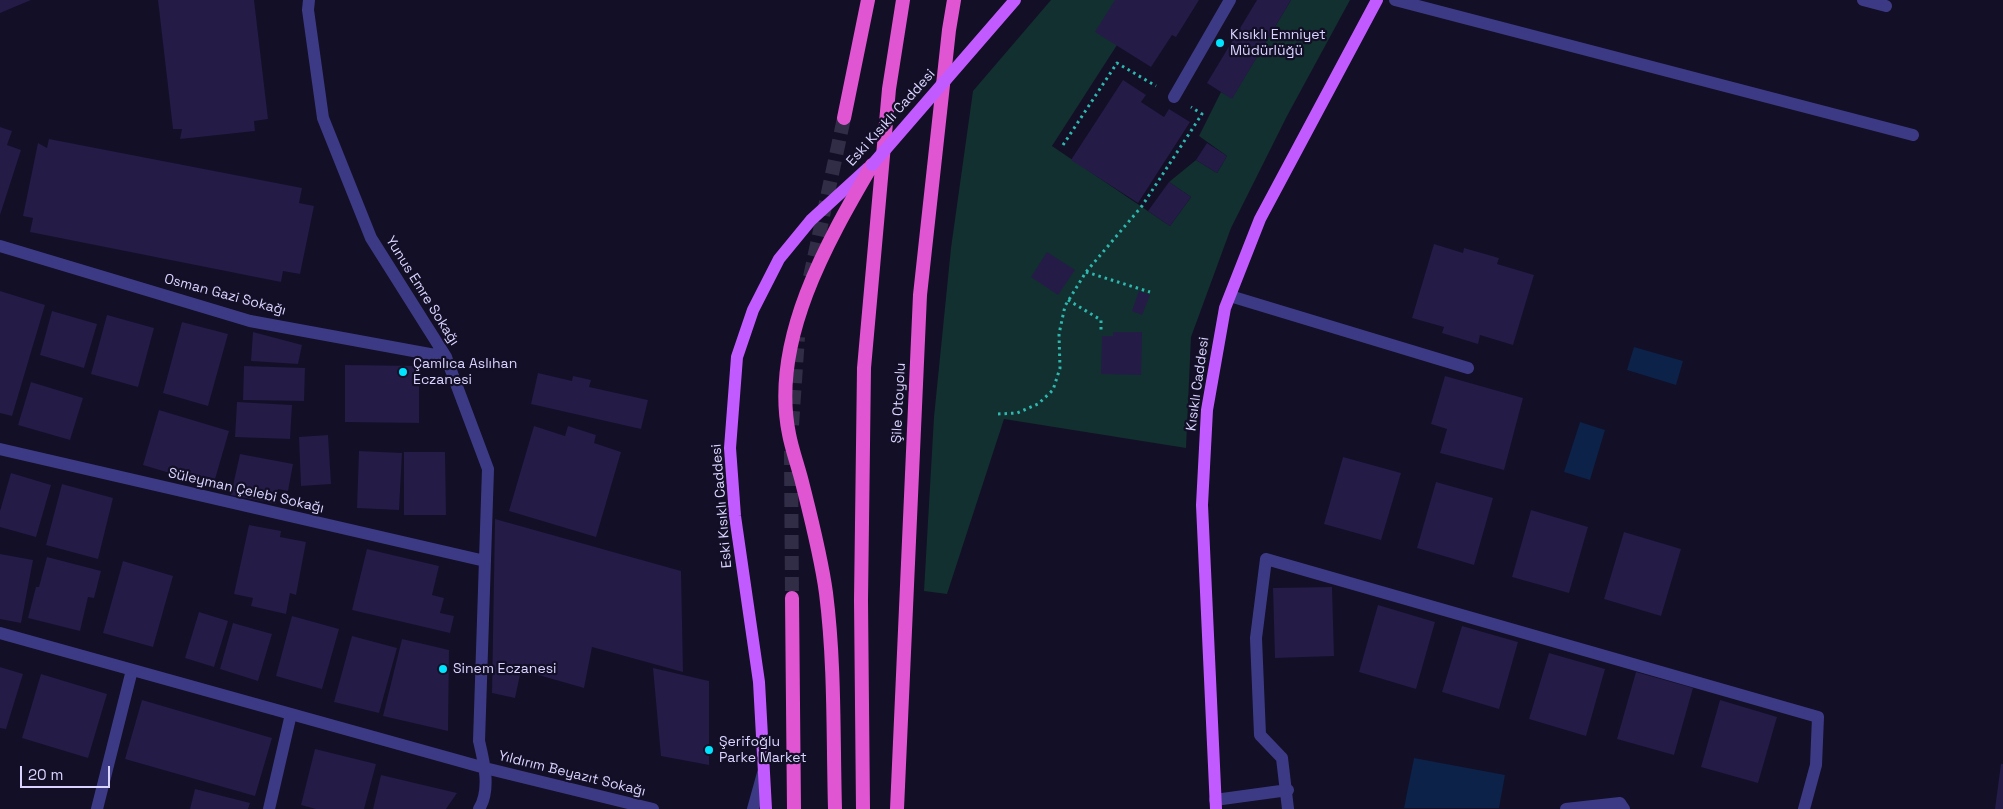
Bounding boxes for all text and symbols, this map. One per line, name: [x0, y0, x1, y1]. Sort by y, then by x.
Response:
place label: Kısıklı Emniyet Müdürlüğü: [1230, 27, 1326, 59]
marker: Kısıklı Emniyet Müdürlüğü: [1214, 37, 1226, 49]
street label: Eski Kısıklı Caddesi: [843, 66, 939, 170]
street label: Yunus Emre Sokağı: [382, 233, 462, 349]
street label: Osman Gazi Sokağı: [162, 271, 288, 319]
street label: Kısıklı Caddesi: [1183, 336, 1213, 432]
place label: Çamlıca Aslıhan Eczanesi: [413, 356, 517, 388]
street label: Şile Otoyolu: [888, 362, 910, 444]
marker: Çamlıca Aslıhan Eczanesi: [397, 366, 409, 378]
street label: Eski Kısıklı Caddesi: [708, 443, 736, 569]
street label: Süleyman Çelebi Sokağı: [166, 465, 326, 517]
place label: Sinem Eczanesi: [453, 661, 557, 677]
marker: Sinem Eczanesi: [437, 663, 449, 675]
place label: Şerifoğlu Parke Market: [719, 734, 807, 766]
marker: Şerifoğlu Parke Market: [703, 744, 715, 756]
street label: Yıldırım Beyazıt Sokağı: [497, 748, 647, 800]
scale bar: [22, 756, 112, 788]
text: 20 m: [28, 765, 63, 784]

